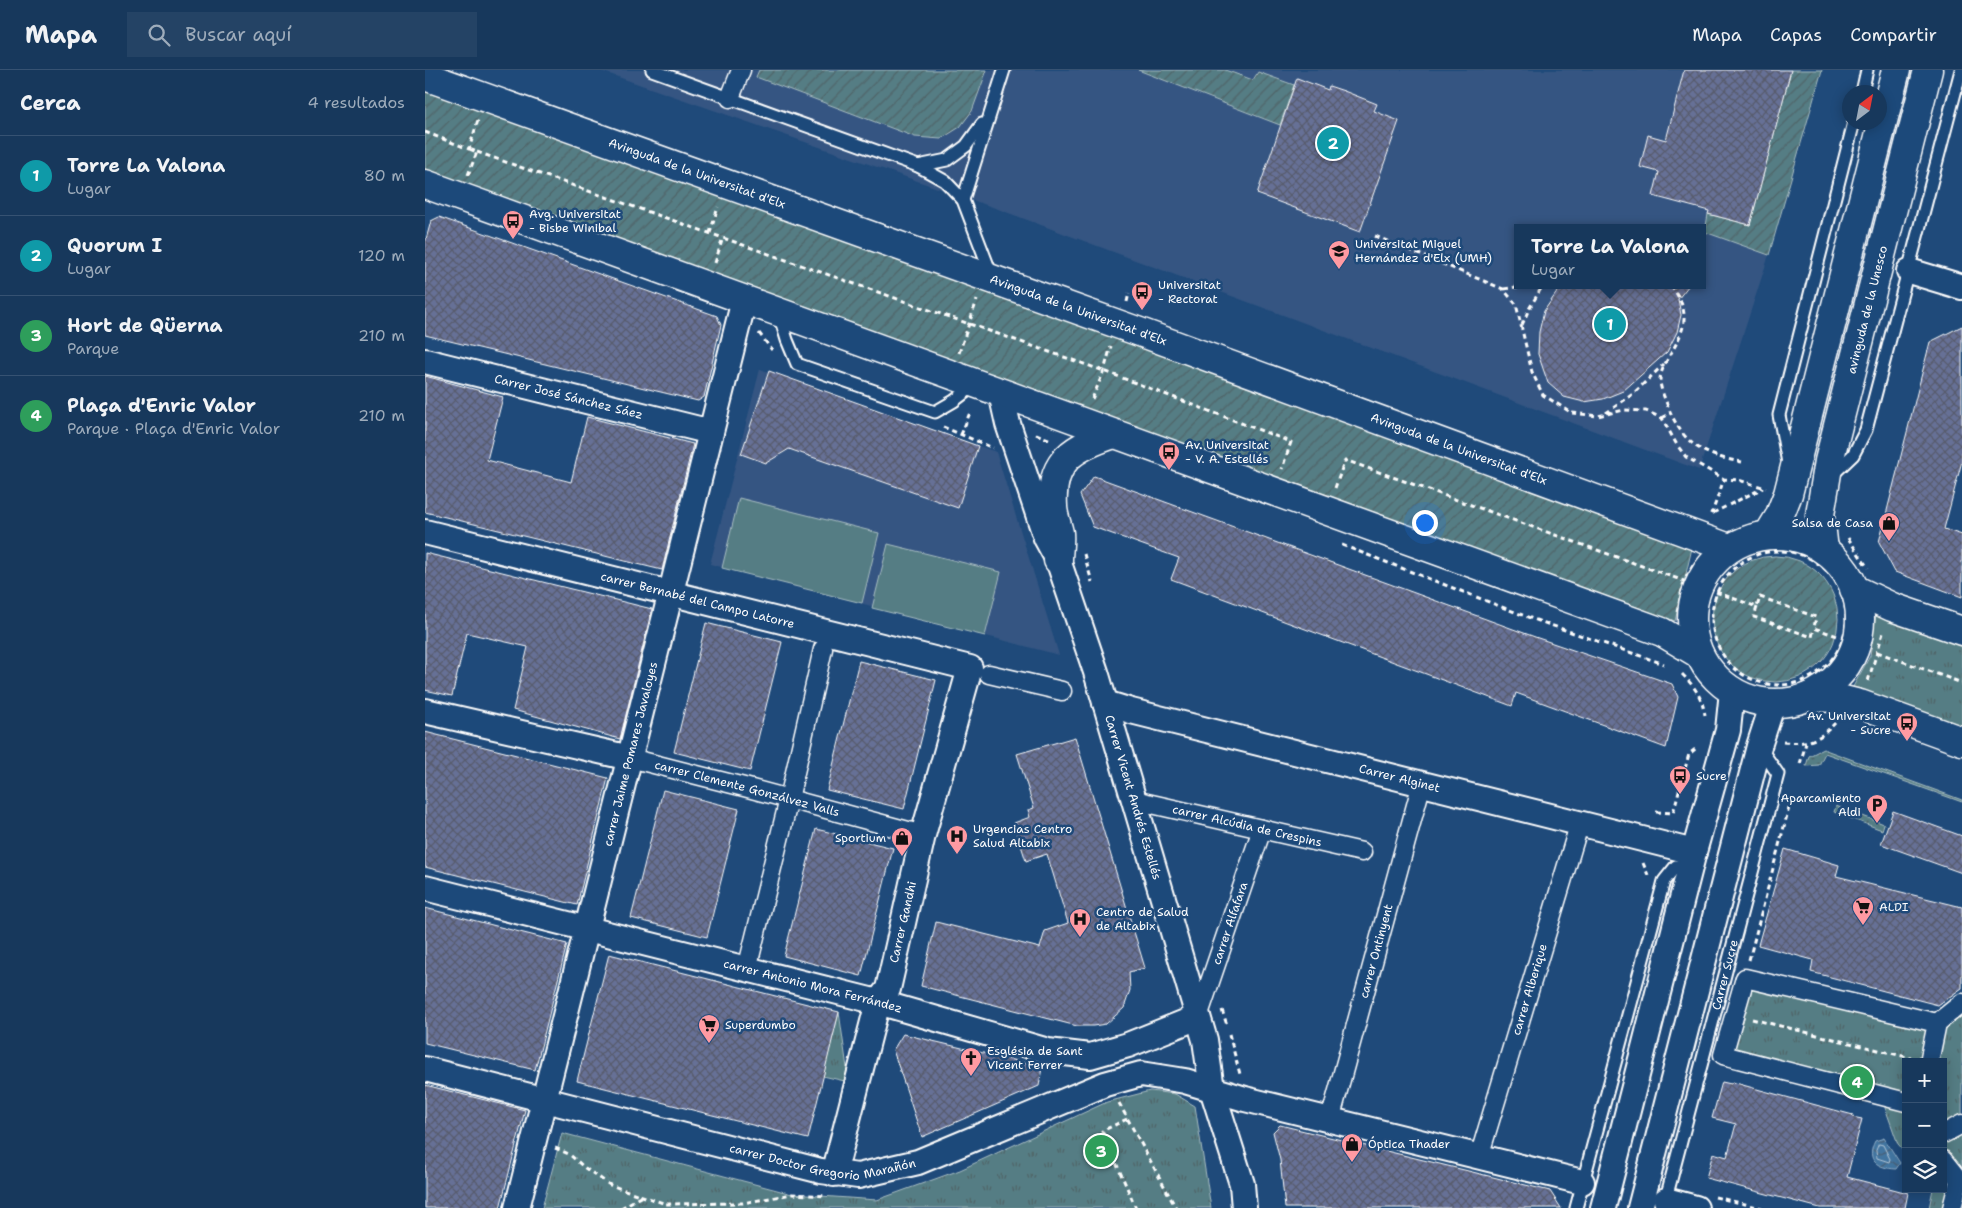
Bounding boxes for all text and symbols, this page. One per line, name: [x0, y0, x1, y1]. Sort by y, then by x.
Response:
search box: [127, 12, 477, 57]
text: Mapa: [25, 19, 97, 51]
icon: search: [145, 21, 173, 49]
text: Buscar aquí: [185, 22, 292, 47]
text: Mapa: [1692, 23, 1742, 47]
text: Capas: [1770, 23, 1822, 47]
text: Compartir: [1850, 23, 1937, 47]
north arrow: [1842, 85, 1887, 130]
text: Cerca: [20, 89, 81, 117]
text: 4 resultados: [307, 92, 405, 113]
pin: 2: [1317, 124, 1349, 162]
street label: Avinguda de la Universitat d'Elx: [606, 134, 788, 212]
text: Torre La Valona: [67, 153, 225, 178]
text: 1: [32, 165, 40, 186]
text: 80 m: [364, 165, 405, 186]
text: Lugar: [67, 178, 111, 199]
place label: Avg. Universitat - Bisbe Winibal: [529, 206, 621, 236]
bus stop icon: Avg. Universitat - Bisbe Winibal: [501, 209, 525, 240]
popup: [1514, 224, 1706, 289]
text: Quorum I: [67, 233, 162, 258]
text: Torre La Valona: [1531, 234, 1689, 259]
place label: Universitat Miguel Hernández d'Elx (UMH): [1355, 236, 1492, 266]
school or university icon: Universitat Miguel Hernández d'Elx (UMH): [1327, 239, 1351, 270]
street label: avinguda de la Unesco: [1843, 244, 1891, 375]
text: 2: [30, 245, 42, 266]
text: 120 m: [358, 245, 405, 266]
text: Lugar: [67, 258, 111, 279]
text: Lugar: [1531, 259, 1575, 280]
street label: Avinguda de la Universitat d'Elx: [988, 271, 1169, 349]
place label: Universitat - Rectorat: [1158, 277, 1221, 307]
bus stop icon: Universitat - Rectorat: [1130, 280, 1154, 311]
pin: 1: [1594, 305, 1626, 343]
text: Hort de Qüerna: [67, 313, 223, 338]
text: 3: [30, 325, 42, 346]
text: 210 m: [358, 325, 405, 346]
text: Parque: [67, 338, 119, 359]
street label: Carrer José Sánchez Sáez: [493, 371, 644, 423]
text: Plaça d'Enric Valor: [67, 393, 256, 418]
text: 4: [30, 405, 42, 426]
text: 210 m: [358, 405, 405, 426]
street label: Avinguda de la Universitat d'Elx: [1368, 409, 1549, 489]
text: Parque · Plaça d'Enric Valor: [67, 418, 280, 439]
place label: Av. Universitat - V. A. Estellés: [1185, 437, 1269, 467]
bus stop icon: Av. Universitat - V. A. Estellés: [1157, 440, 1181, 471]
your location: [1412, 510, 1438, 536]
shop icon: Salsa de Casa: [1877, 511, 1901, 542]
place label: Salsa de Casa: [1792, 515, 1874, 531]
street label: carrer Bernabé del Campo Latorre: [599, 568, 796, 632]
street label: carrer Jaime Pomares Javaloyes: [600, 660, 661, 848]
place label: Av. Universitat - Sucre: [1807, 708, 1891, 738]
bus stop icon: Av. Universitat - Sucre: [1895, 711, 1919, 742]
street label: Carrer Vicent Andrés Estellés: [1101, 713, 1165, 882]
street label: carrer Clemente Gonzálvez Valls: [653, 757, 841, 820]
street label: Carrer Alginet: [1357, 760, 1442, 796]
bus stop icon: Sucre: [1668, 764, 1692, 795]
place label: Sucre: [1696, 768, 1727, 784]
place label: Aparcamiento Aldi: [1780, 790, 1861, 820]
parking icon: Aparcamiento Aldi: [1865, 793, 1889, 824]
street label: carrer Alcúdia de Crespins: [1171, 801, 1323, 851]
place label: Urgencias Centro Salud Altabix: [973, 821, 1072, 851]
hospital icon: Urgencias Centro Salud Altabix: [945, 824, 969, 855]
shop icon: Sportium: [890, 826, 914, 857]
place label: Sportium: [835, 830, 886, 846]
street label: carrer Alfafara: [1208, 879, 1252, 967]
street label: Carrer Gandhi: [886, 880, 920, 964]
supermarket icon: ALDI: [1851, 895, 1875, 926]
place label: ALDI: [1879, 899, 1909, 915]
street label: carrer Ontinyent: [1356, 902, 1397, 1000]
place label: Centro de Salud de Altabix: [1096, 904, 1189, 934]
hospital icon: Centro de Salud de Altabix: [1068, 907, 1092, 938]
street label: Carrer Sucre: [1708, 938, 1742, 1012]
street label: carrer Alberique: [1508, 941, 1551, 1037]
street label: carrer Antonio Mora Ferrández: [722, 955, 904, 1017]
supermarket icon: Superdumbo: [697, 1013, 721, 1044]
place label: Superdumbo: [725, 1017, 796, 1033]
place label: Església de Sant Vicent Ferrer: [987, 1043, 1083, 1073]
church icon: Església de Sant Vicent Ferrer: [959, 1046, 983, 1077]
map controls: [1902, 1058, 1947, 1193]
button: +: [1902, 1058, 1947, 1103]
pin: 4: [1841, 1063, 1873, 1101]
button: −: [1902, 1103, 1947, 1148]
pin: 3: [1085, 1132, 1117, 1170]
shop icon: Óptica Thader: [1340, 1132, 1364, 1163]
place label: Óptica Thader: [1368, 1136, 1451, 1152]
street label: carrer Doctor Gregorio Marañón: [728, 1140, 917, 1184]
button: layers: [1902, 1148, 1947, 1193]

